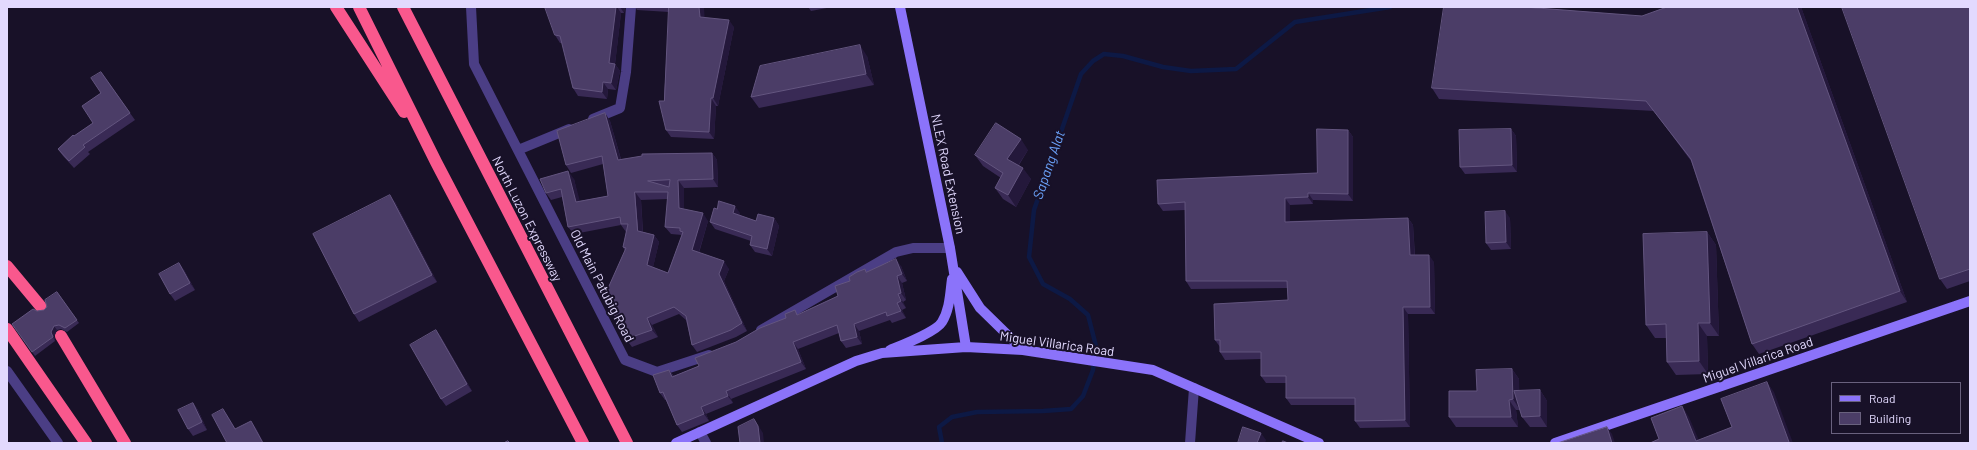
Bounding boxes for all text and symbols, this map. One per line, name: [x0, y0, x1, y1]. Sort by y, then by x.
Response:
street label: NLEX Road Extension: [928, 113, 968, 235]
water label: Sapang Alat: [1029, 129, 1069, 201]
street label: North Luzon Expressway: [489, 154, 565, 284]
street label: Old Main Patubig Road: [567, 227, 637, 345]
street label: Miguel Villarica Road: [999, 328, 1115, 360]
street label: Miguel Villarica Road: [1701, 334, 1815, 386]
legend: [1831, 382, 1961, 434]
text: Road: [1869, 391, 1896, 405]
text: Building: [1869, 411, 1911, 425]

